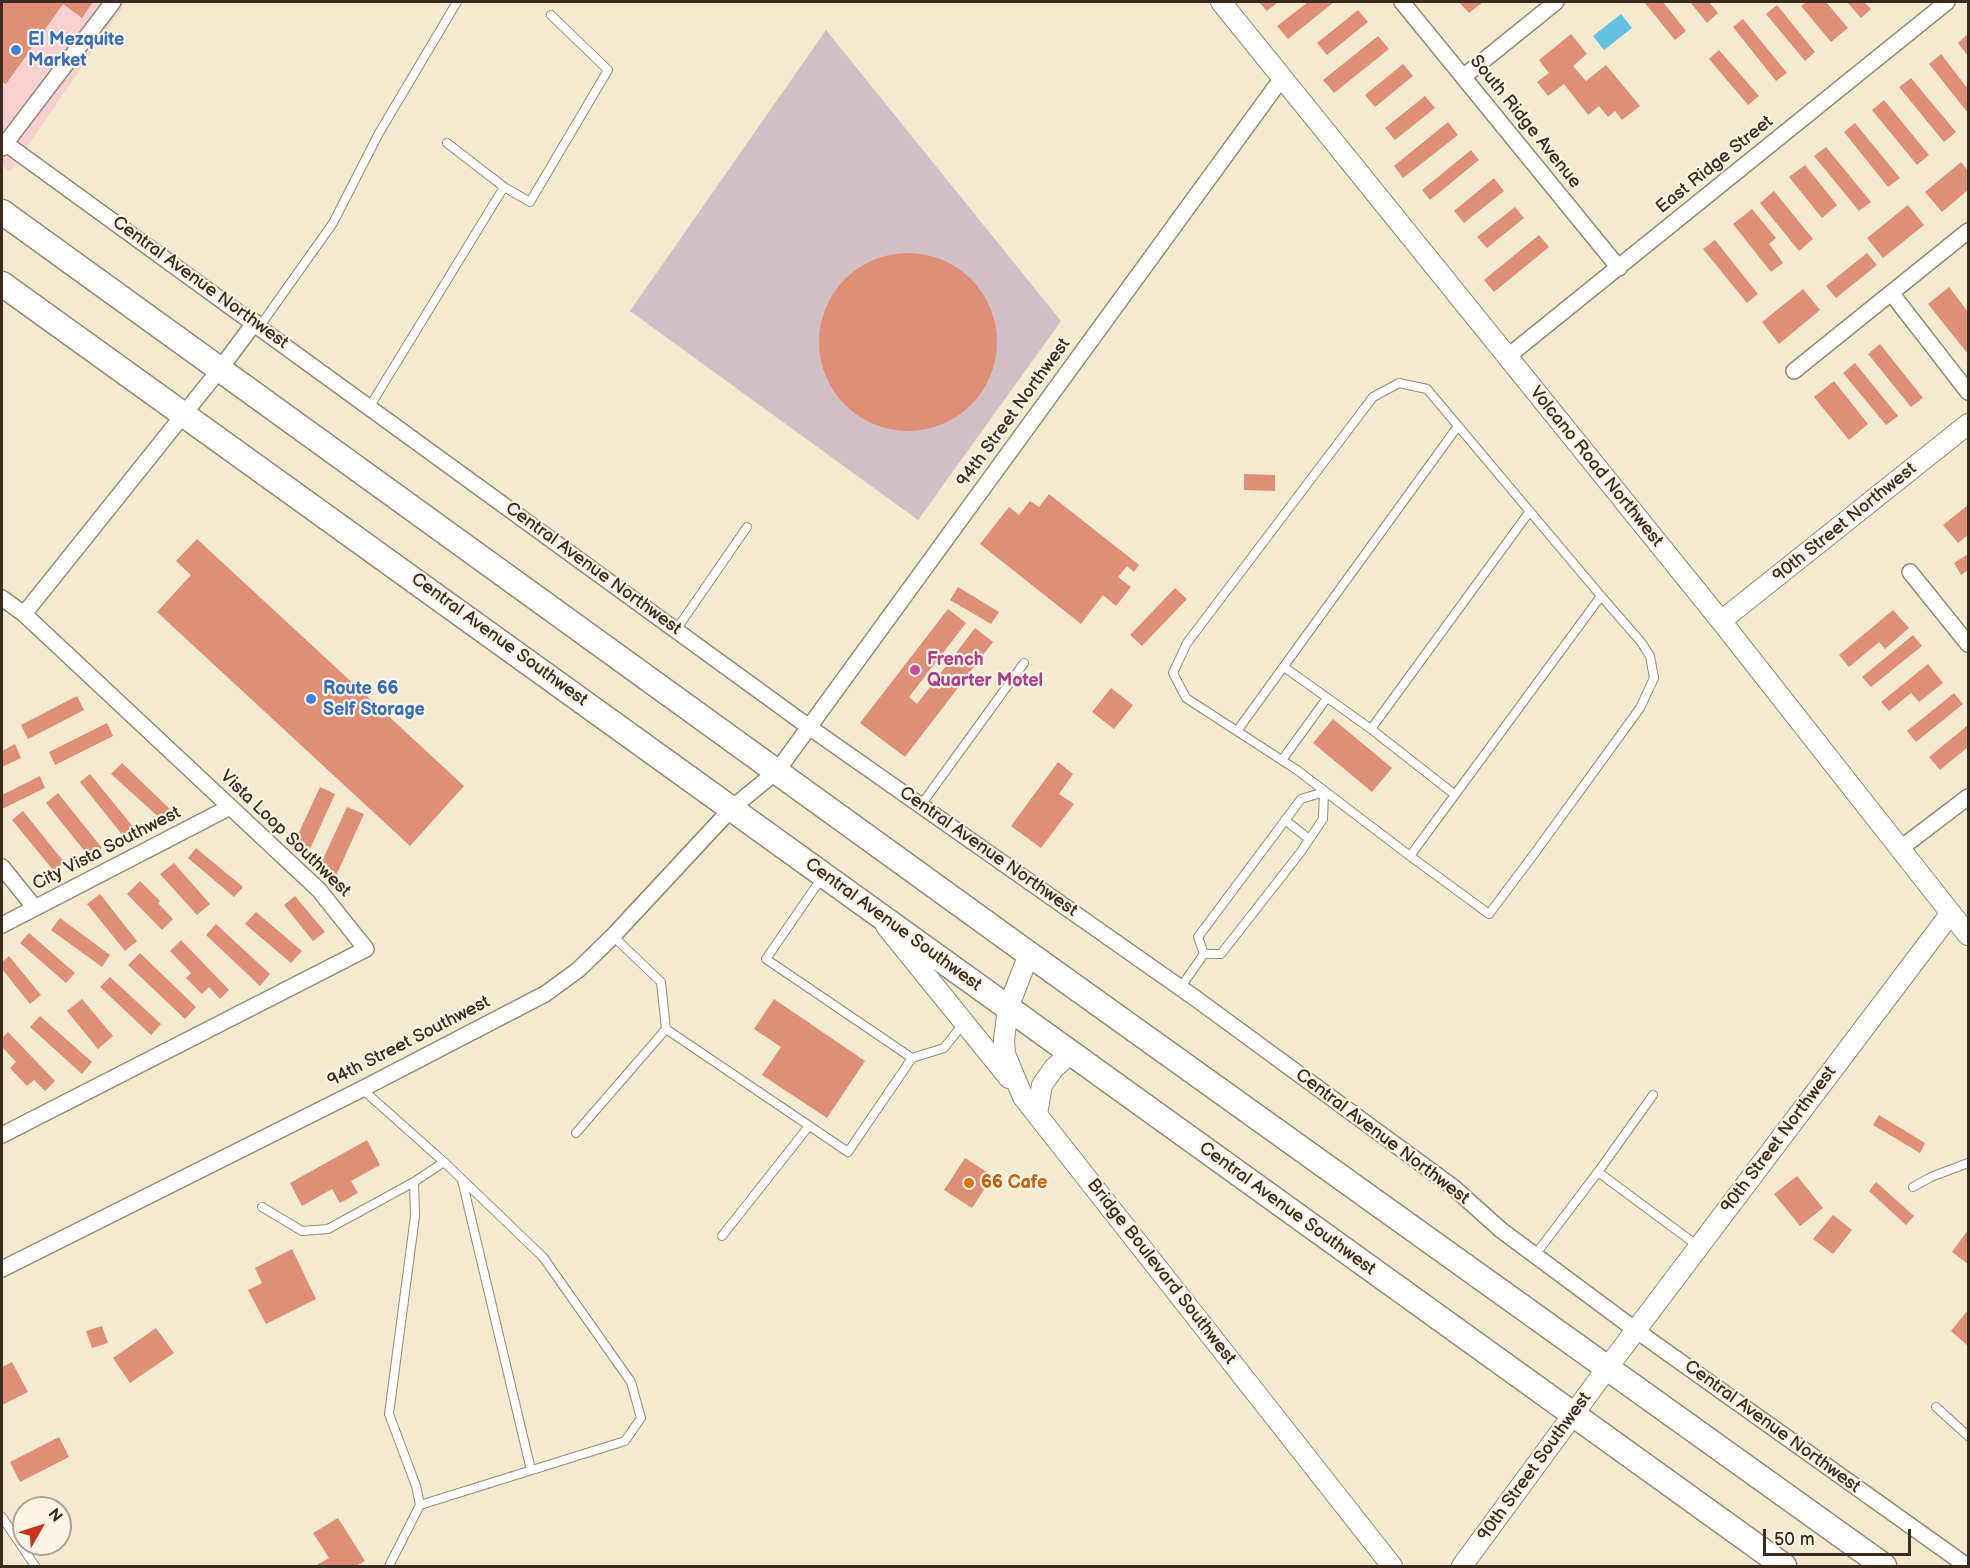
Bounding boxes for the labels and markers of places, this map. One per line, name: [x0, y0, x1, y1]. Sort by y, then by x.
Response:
place label: El Mezquite Market: [28, 29, 124, 72]
marker: El Mezquite Market: [9, 43, 23, 57]
place label: French Quarter Motel: [927, 649, 1043, 692]
marker: French Quarter Motel: [908, 663, 922, 677]
place label: Route 66 Self Storage: [323, 678, 425, 720]
marker: Route 66 Self Storage: [304, 692, 318, 706]
place label: 66 Cafe: [981, 1172, 1047, 1194]
marker: 66 Cafe: [962, 1176, 976, 1190]

